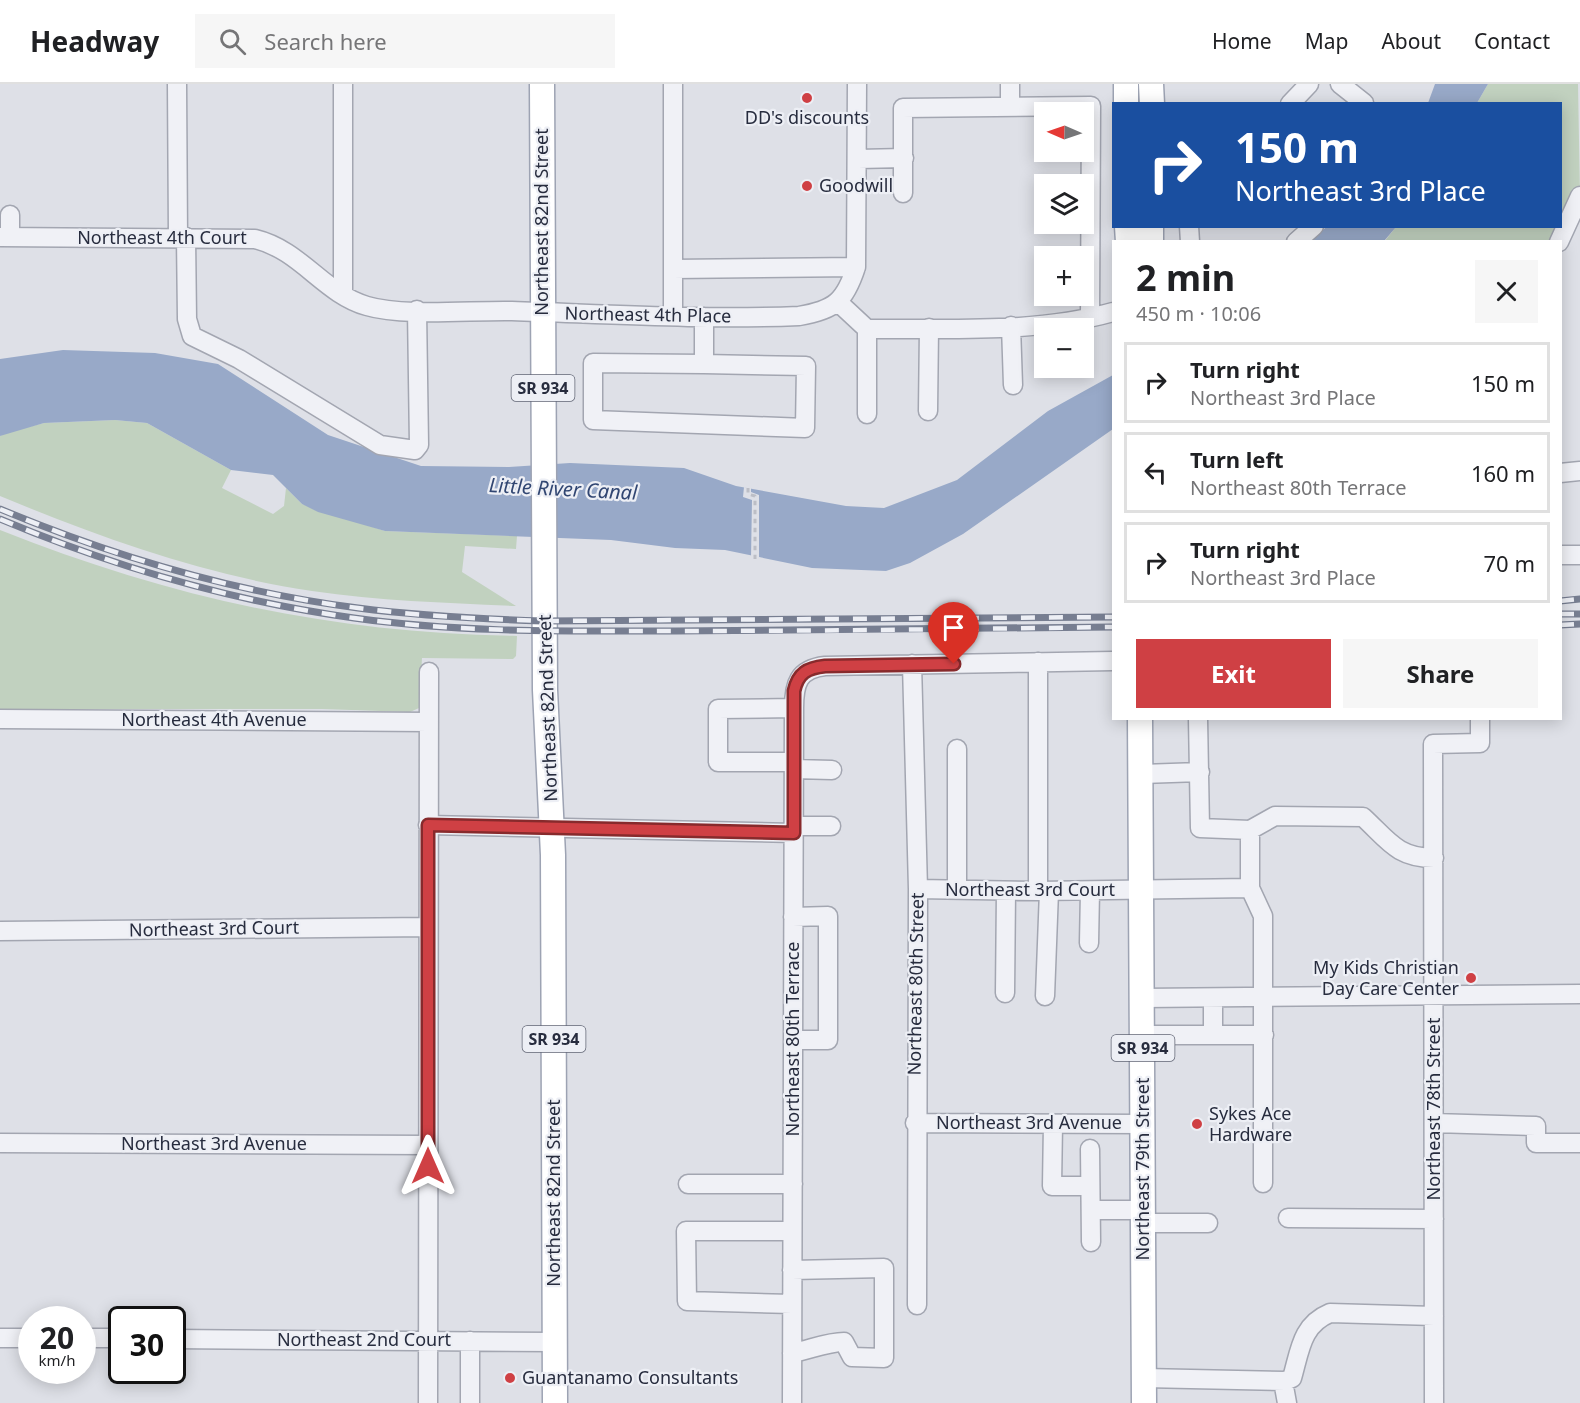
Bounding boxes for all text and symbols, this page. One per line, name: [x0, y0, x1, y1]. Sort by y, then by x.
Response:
search box: [195, 14, 615, 68]
text: Headway: [30, 22, 159, 60]
icon: search: [216, 25, 249, 58]
text: Search here: [264, 26, 387, 56]
text: Home: [1212, 27, 1272, 55]
text: Map: [1305, 27, 1348, 55]
text: About: [1381, 27, 1441, 55]
text: Contact: [1474, 27, 1550, 55]
marker: DD's discounts: [800, 91, 814, 105]
north arrow: [1034, 102, 1094, 162]
map controls: [1034, 102, 1094, 378]
place label: DD's discounts: [745, 105, 869, 129]
text: 150 m: [1235, 118, 1359, 175]
icon: right: [1136, 126, 1214, 204]
street label: Northeast 82nd Street: [529, 128, 553, 316]
text: Northeast 3rd Place: [1235, 172, 1486, 209]
place label: Goodwill: [819, 173, 893, 197]
button: layers: [1034, 174, 1094, 234]
marker: Goodwill: [800, 179, 814, 193]
street label: Northeast 4th Court: [77, 225, 247, 249]
button: +: [1034, 246, 1094, 306]
text: 2 min: [1136, 253, 1235, 302]
button: close: [1475, 260, 1538, 323]
text: 450 m · 10:06: [1136, 300, 1261, 327]
street label: Northeast 4th Place: [564, 301, 732, 327]
button: −: [1034, 318, 1094, 378]
text: Turn right: [1190, 354, 1300, 384]
icon: right: [1139, 366, 1172, 399]
text: 150 m: [1471, 368, 1535, 398]
road number: SR 934: [512, 375, 574, 401]
text: Northeast 3rd Place: [1190, 384, 1376, 411]
text: Turn left: [1190, 444, 1284, 474]
icon: left: [1139, 456, 1172, 489]
text: 160 m: [1471, 458, 1535, 488]
water label: Little River Canal: [488, 471, 639, 506]
text: Northeast 80th Terrace: [1190, 474, 1407, 501]
text: Turn right: [1190, 534, 1300, 564]
icon: right: [1139, 546, 1172, 579]
text: 70 m: [1484, 548, 1535, 578]
text: Northeast 3rd Place: [1190, 564, 1376, 591]
pin: [928, 602, 979, 664]
icon: arrive: [937, 611, 970, 644]
street label: Northeast 82nd Street: [532, 613, 562, 802]
button: Exit: [1136, 639, 1331, 708]
button: Share: [1343, 639, 1538, 708]
street label: Northeast 4th Avenue: [121, 707, 307, 731]
street label: Northeast 3rd Court: [945, 877, 1116, 901]
street label: Northeast 80th Street: [901, 892, 929, 1076]
street label: Northeast 3rd Court: [129, 915, 300, 941]
street label: Northeast 80th Terrace: [780, 942, 804, 1136]
place label: My Kids Christian Day Care Center: [1313, 955, 1460, 1000]
marker: My Kids Christian Day Care Center: [1464, 971, 1478, 985]
street label: Northeast 78th Street: [1421, 1017, 1445, 1200]
road number: SR 934: [522, 1026, 586, 1052]
road number: SR 934: [1112, 1035, 1174, 1061]
street label: Northeast 79th Street: [1130, 1077, 1154, 1260]
street label: Northeast 82nd Street: [541, 1099, 565, 1287]
place label: Sykes Ace Hardware: [1209, 1101, 1292, 1146]
street label: Northeast 3rd Avenue: [936, 1110, 1122, 1134]
marker: Sykes Ace Hardware: [1190, 1117, 1204, 1131]
street label: Northeast 3rd Avenue: [121, 1131, 307, 1155]
position arrow: [396, 1134, 460, 1198]
speed limit sign: 30: [108, 1306, 186, 1384]
text: 20: [40, 1317, 74, 1358]
street label: Northeast 2nd Court: [277, 1327, 452, 1351]
text: km/h: [39, 1350, 75, 1370]
place label: Guantanamo Consultants: [522, 1365, 738, 1389]
marker: Guantanamo Consultants: [503, 1371, 517, 1385]

